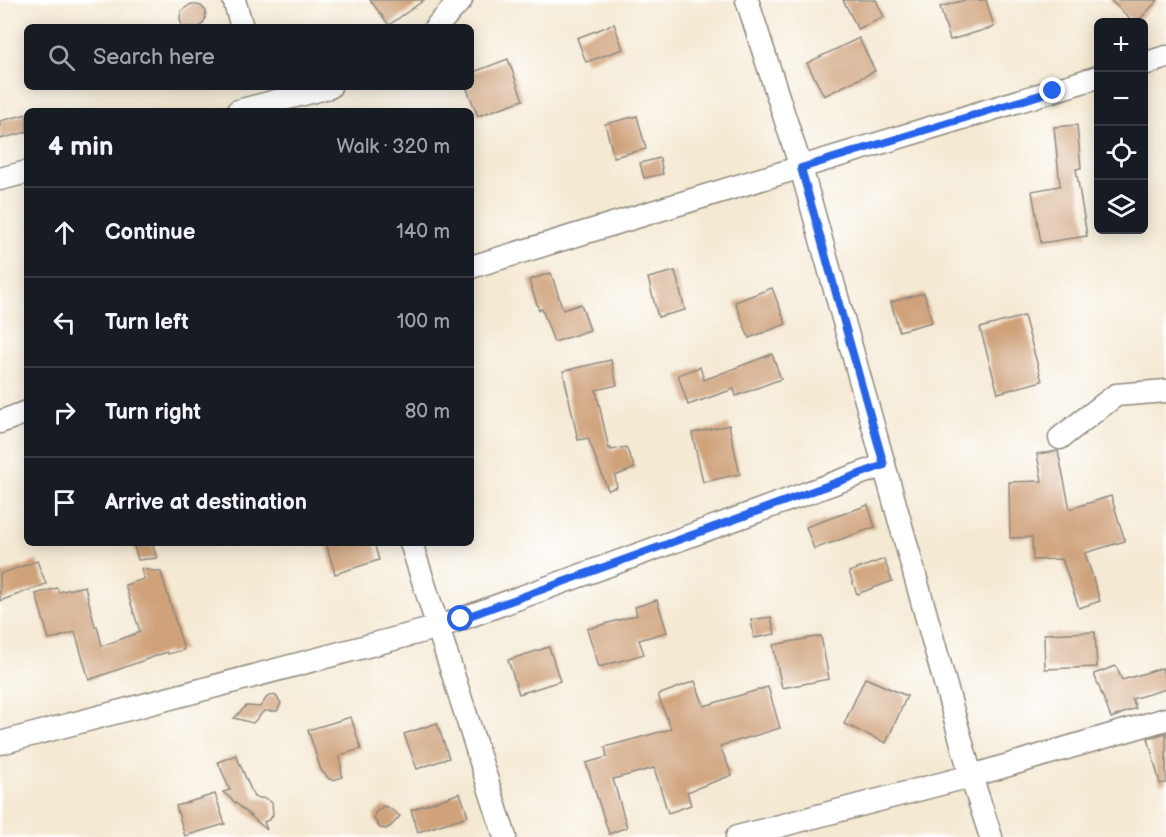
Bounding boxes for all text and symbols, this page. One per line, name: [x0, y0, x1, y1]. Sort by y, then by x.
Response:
map controls: [1094, 18, 1148, 234]
button: +: [1094, 18, 1148, 72]
search box: [24, 24, 474, 90]
icon: search: [45, 41, 78, 74]
text: Search here: [93, 44, 215, 71]
button: −: [1094, 72, 1148, 126]
route end: [1039, 77, 1065, 103]
button: locate: [1094, 126, 1148, 180]
text: 4 min: [48, 132, 113, 163]
text: Walk · 320 m: [336, 135, 450, 159]
button: layers: [1094, 180, 1148, 234]
icon: ahead: [48, 216, 81, 249]
text: Continue: [105, 219, 195, 246]
text: 140 m: [396, 220, 450, 244]
icon: left: [48, 306, 81, 339]
text: Turn left: [105, 309, 189, 336]
text: 100 m: [397, 310, 450, 334]
icon: right: [48, 396, 81, 429]
text: Turn right: [105, 399, 201, 426]
text: 80 m: [405, 400, 450, 424]
icon: arrive: [48, 486, 81, 519]
text: Arrive at destination: [105, 489, 307, 516]
route start: [447, 605, 473, 631]

